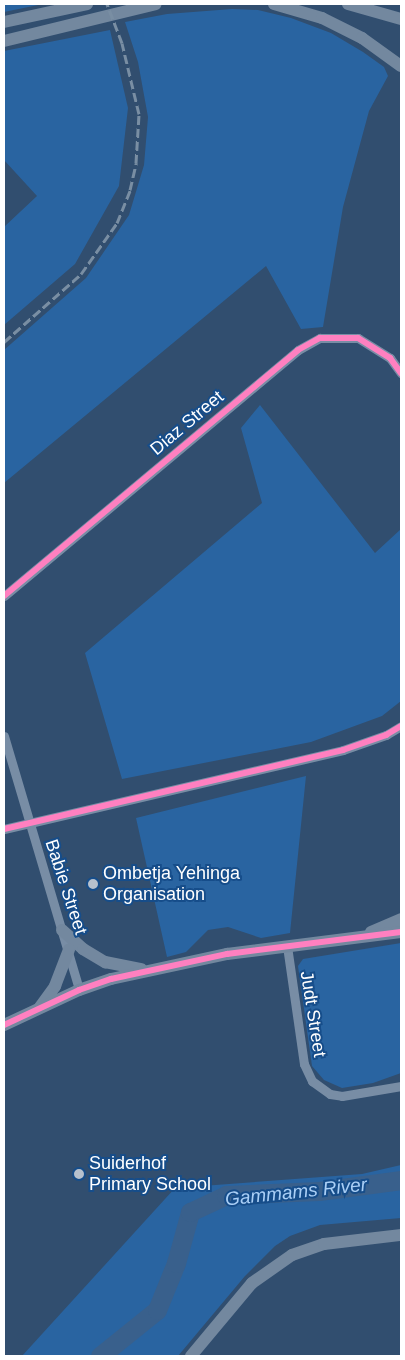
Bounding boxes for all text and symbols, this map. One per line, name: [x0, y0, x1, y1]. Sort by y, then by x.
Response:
street label: Diaz Street: [146, 386, 228, 460]
street label: Babie Street: [40, 837, 92, 937]
place label: Ombetja Yehinga Organisation: [103, 863, 240, 906]
marker: Ombetja Yehinga Organisation: [87, 878, 99, 890]
street label: Judt Street: [296, 969, 330, 1059]
place label: Suiderhof Primary School: [89, 1153, 211, 1196]
marker: Suiderhof Primary School: [73, 1168, 85, 1180]
water label: Gammams River: [224, 1173, 368, 1211]

